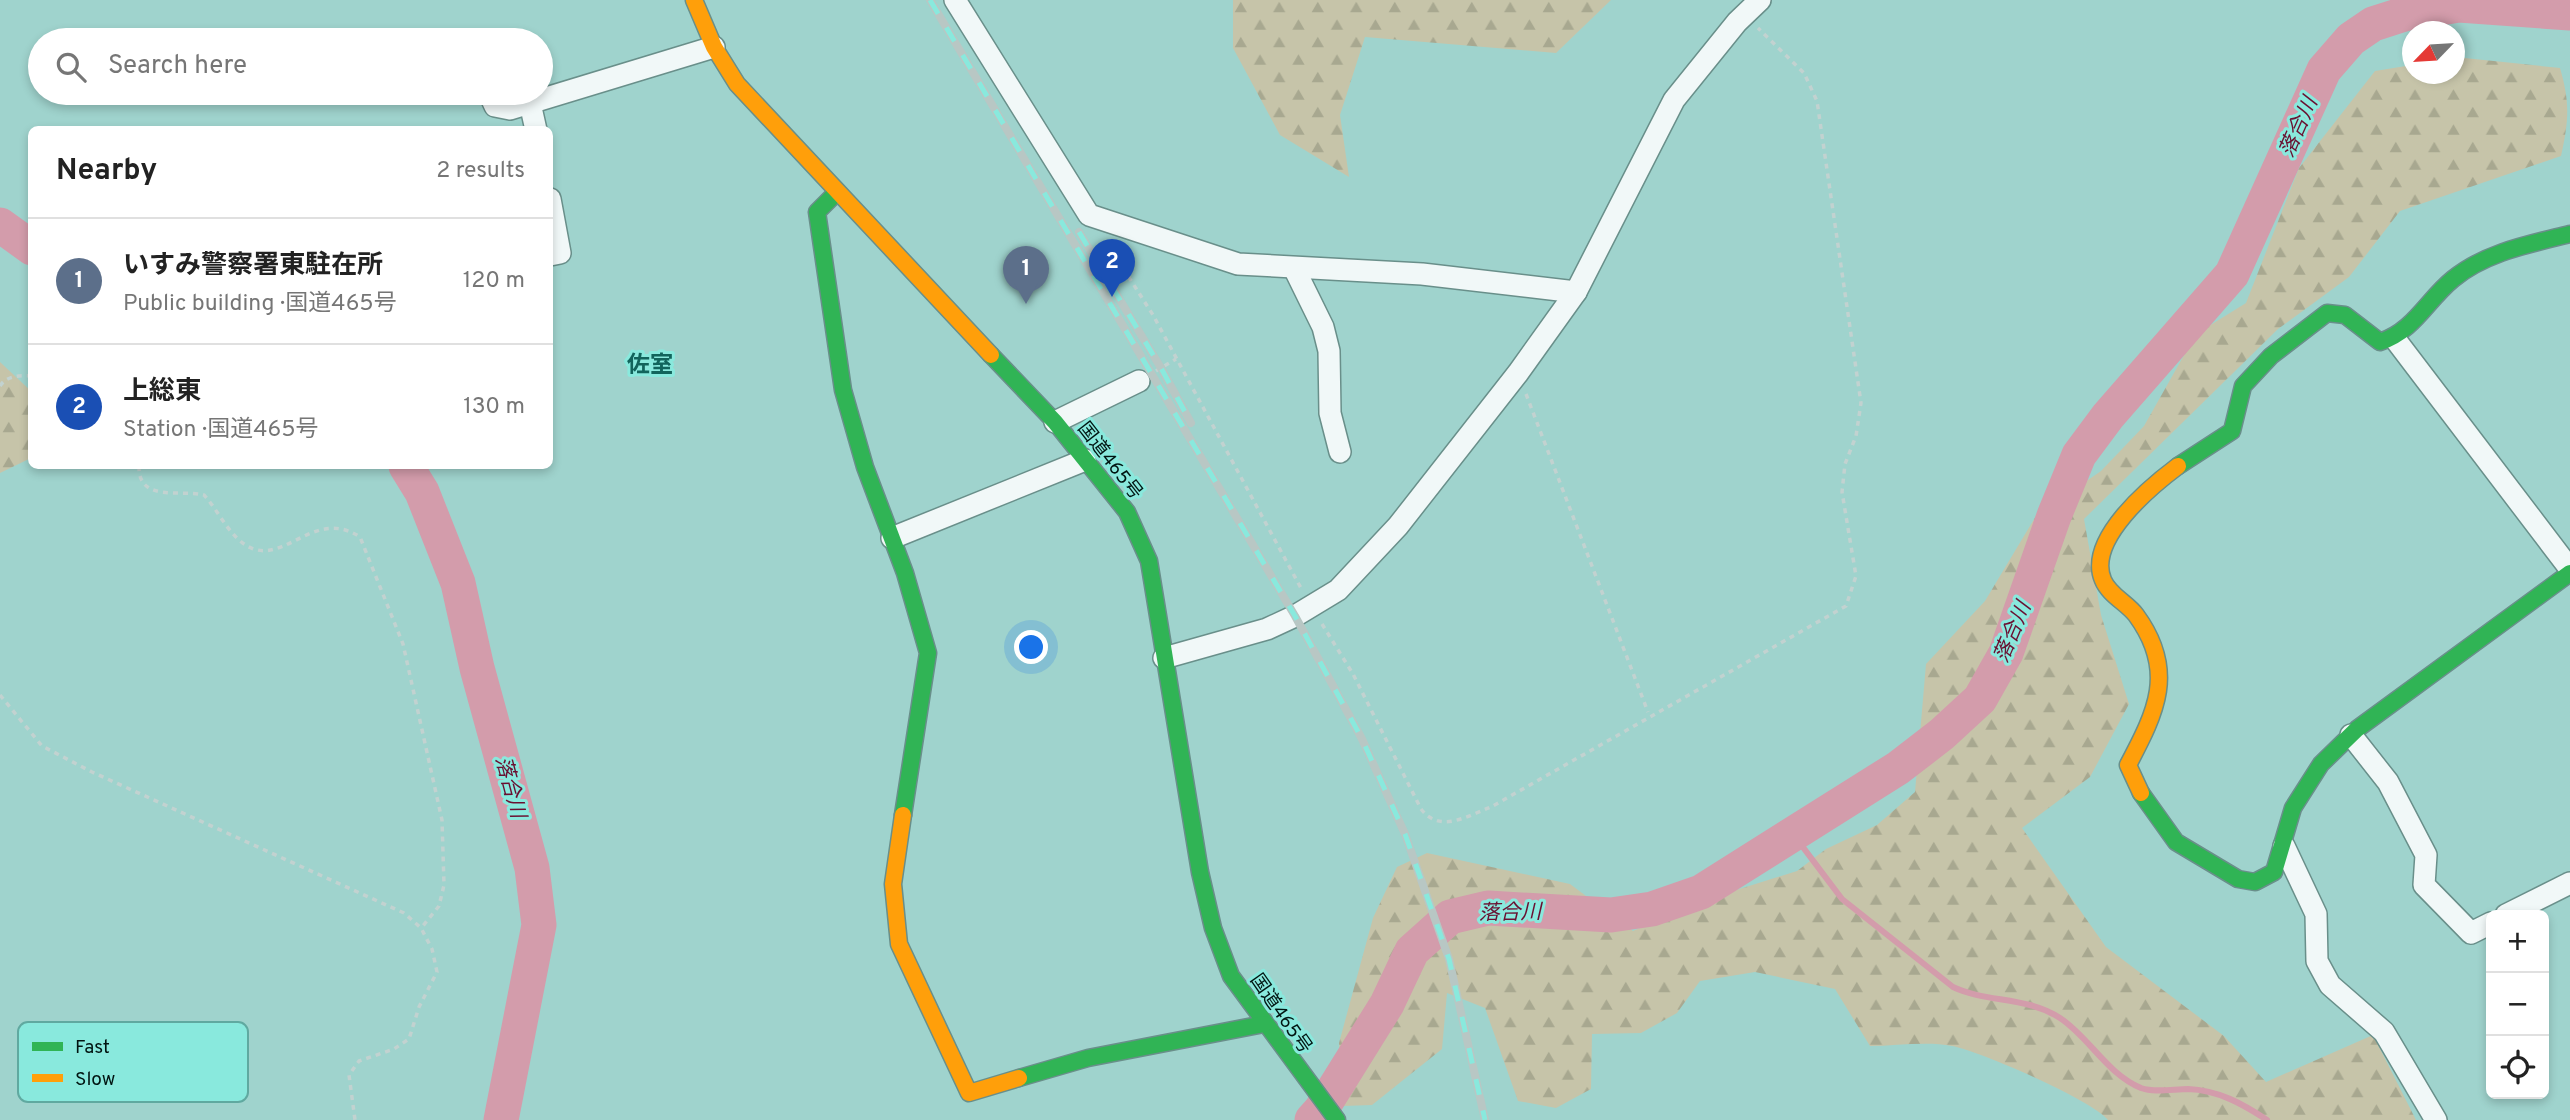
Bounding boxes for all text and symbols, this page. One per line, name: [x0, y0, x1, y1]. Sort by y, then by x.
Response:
north arrow: [2402, 21, 2465, 84]
search box: [28, 28, 553, 105]
icon: search: [52, 48, 90, 86]
text: Search here: [108, 50, 247, 83]
water label: 落合川: [2274, 92, 2325, 162]
text: Nearby: [56, 153, 157, 190]
text: 2 results: [436, 157, 525, 186]
pin: 2: [1089, 239, 1135, 297]
pin: 1: [1003, 246, 1049, 304]
text: いすみ警察署東駐在所: [123, 250, 383, 283]
text: 1: [74, 267, 84, 296]
text: 120 m: [463, 267, 525, 296]
text: Public building · 国道465号: [123, 290, 397, 319]
district label: 佐室: [627, 352, 673, 381]
text: 上総東: [123, 376, 201, 409]
text: 2: [72, 393, 86, 422]
text: 130 m: [463, 393, 525, 422]
text: Station · 国道465号: [123, 416, 319, 445]
street label: 国道465号: [1072, 418, 1147, 505]
water label: 落合川: [1989, 596, 2039, 667]
your location: [1014, 630, 1048, 664]
water label: 落合川: [488, 753, 531, 823]
water label: 落合川: [1478, 899, 1544, 928]
map controls: [2486, 910, 2549, 1099]
button: +: [2486, 910, 2549, 973]
street label: 国道465号: [1244, 970, 1317, 1059]
button: −: [2486, 973, 2549, 1036]
legend: [18, 1022, 248, 1102]
text: Fast: [75, 1036, 110, 1060]
button: locate: [2486, 1036, 2549, 1099]
text: Slow: [75, 1068, 115, 1092]

